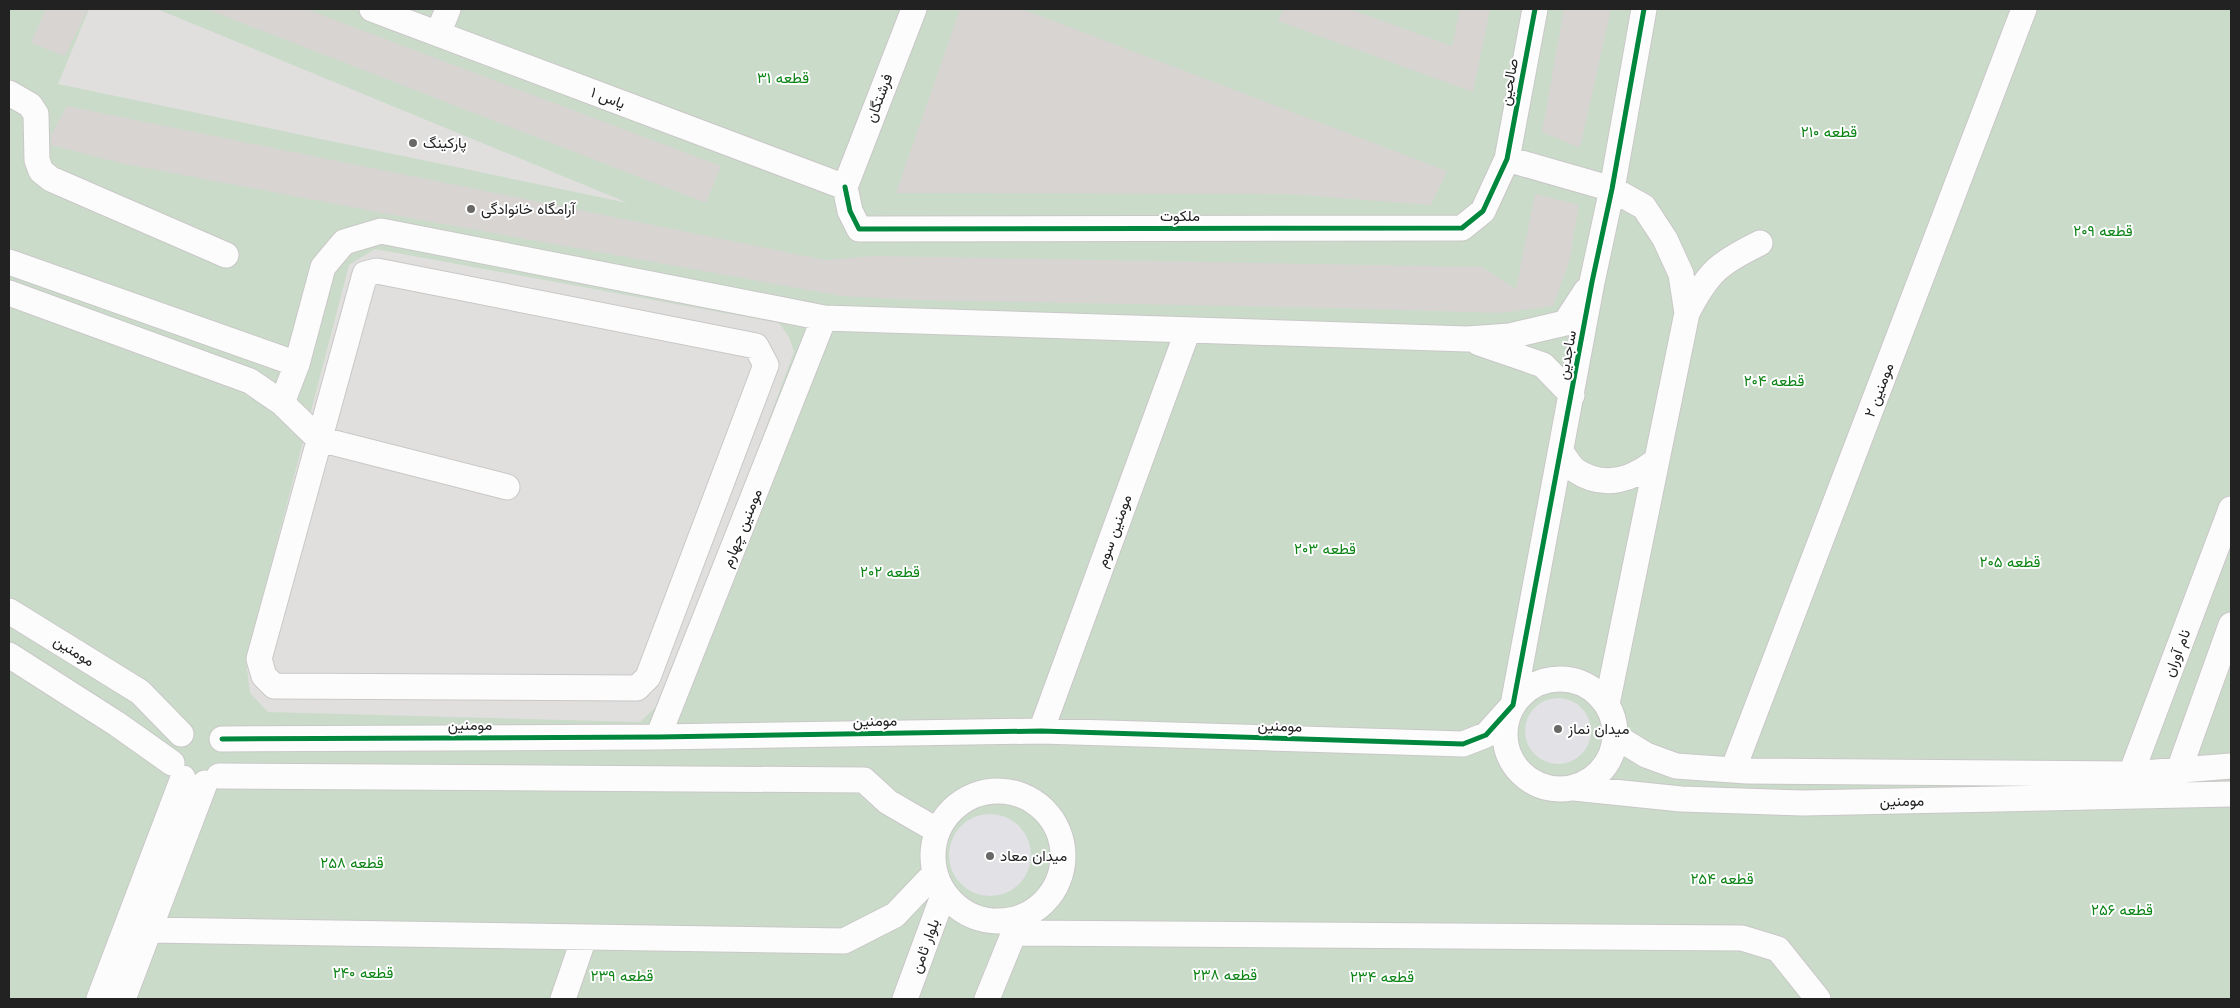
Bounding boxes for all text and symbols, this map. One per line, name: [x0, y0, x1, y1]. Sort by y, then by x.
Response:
street label: صالحین: [1494, 57, 1524, 107]
park label: قطعه ۳۱: [757, 67, 809, 89]
street label: فرشتگان: [860, 70, 898, 126]
street label: یاس ۱: [588, 81, 628, 115]
park label: قطعه ۲۱۰: [1801, 121, 1857, 143]
place label: پارکینگ: [423, 132, 467, 154]
marker: پارکینگ: [407, 137, 419, 149]
place label: آرامگاه خانوادگی: [481, 198, 576, 220]
marker: آرامگاه خانوادگی: [465, 203, 477, 215]
street label: ملکوت: [1160, 205, 1200, 227]
park label: قطعه ۲۰۹: [2073, 220, 2133, 242]
street label: ساجدین: [1552, 328, 1582, 381]
street label: مومنین ۲: [1859, 360, 1899, 420]
park label: قطعه ۲۰۴: [1744, 370, 1804, 392]
street label: مومنین چهارم: [716, 485, 768, 571]
street label: مومنین سوم: [1091, 491, 1137, 571]
park label: قطعه ۲۰۳: [1294, 538, 1356, 560]
park label: قطعه ۲۰۵: [1980, 551, 2041, 573]
park label: قطعه ۲۰۲: [860, 561, 920, 583]
street label: نام آوران: [2158, 626, 2196, 680]
street label: مومنین: [49, 630, 99, 672]
street label: مومنین: [853, 710, 897, 732]
street label: مومنین: [448, 714, 492, 736]
street label: مومنین: [1257, 714, 1303, 738]
place label: میدان نماز: [1567, 718, 1629, 740]
marker: میدان نماز: [1552, 723, 1564, 735]
street label: مومنین: [1880, 790, 1924, 812]
place label: میدان معاد: [1000, 845, 1067, 867]
marker: میدان معاد: [984, 850, 996, 862]
park label: قطعه ۲۵۸: [320, 852, 384, 874]
park label: قطعه ۲۵۴: [1690, 868, 1754, 890]
park label: قطعه ۲۵۶: [2091, 899, 2153, 921]
street label: بلوار ثامن: [905, 916, 945, 976]
park label: قطعه ۲۴۰: [333, 962, 393, 984]
park label: قطعه ۲۳۸: [1193, 964, 1257, 986]
park label: قطعه ۲۳۹: [591, 965, 654, 987]
park label: قطعه ۲۳۴: [1350, 966, 1414, 988]

